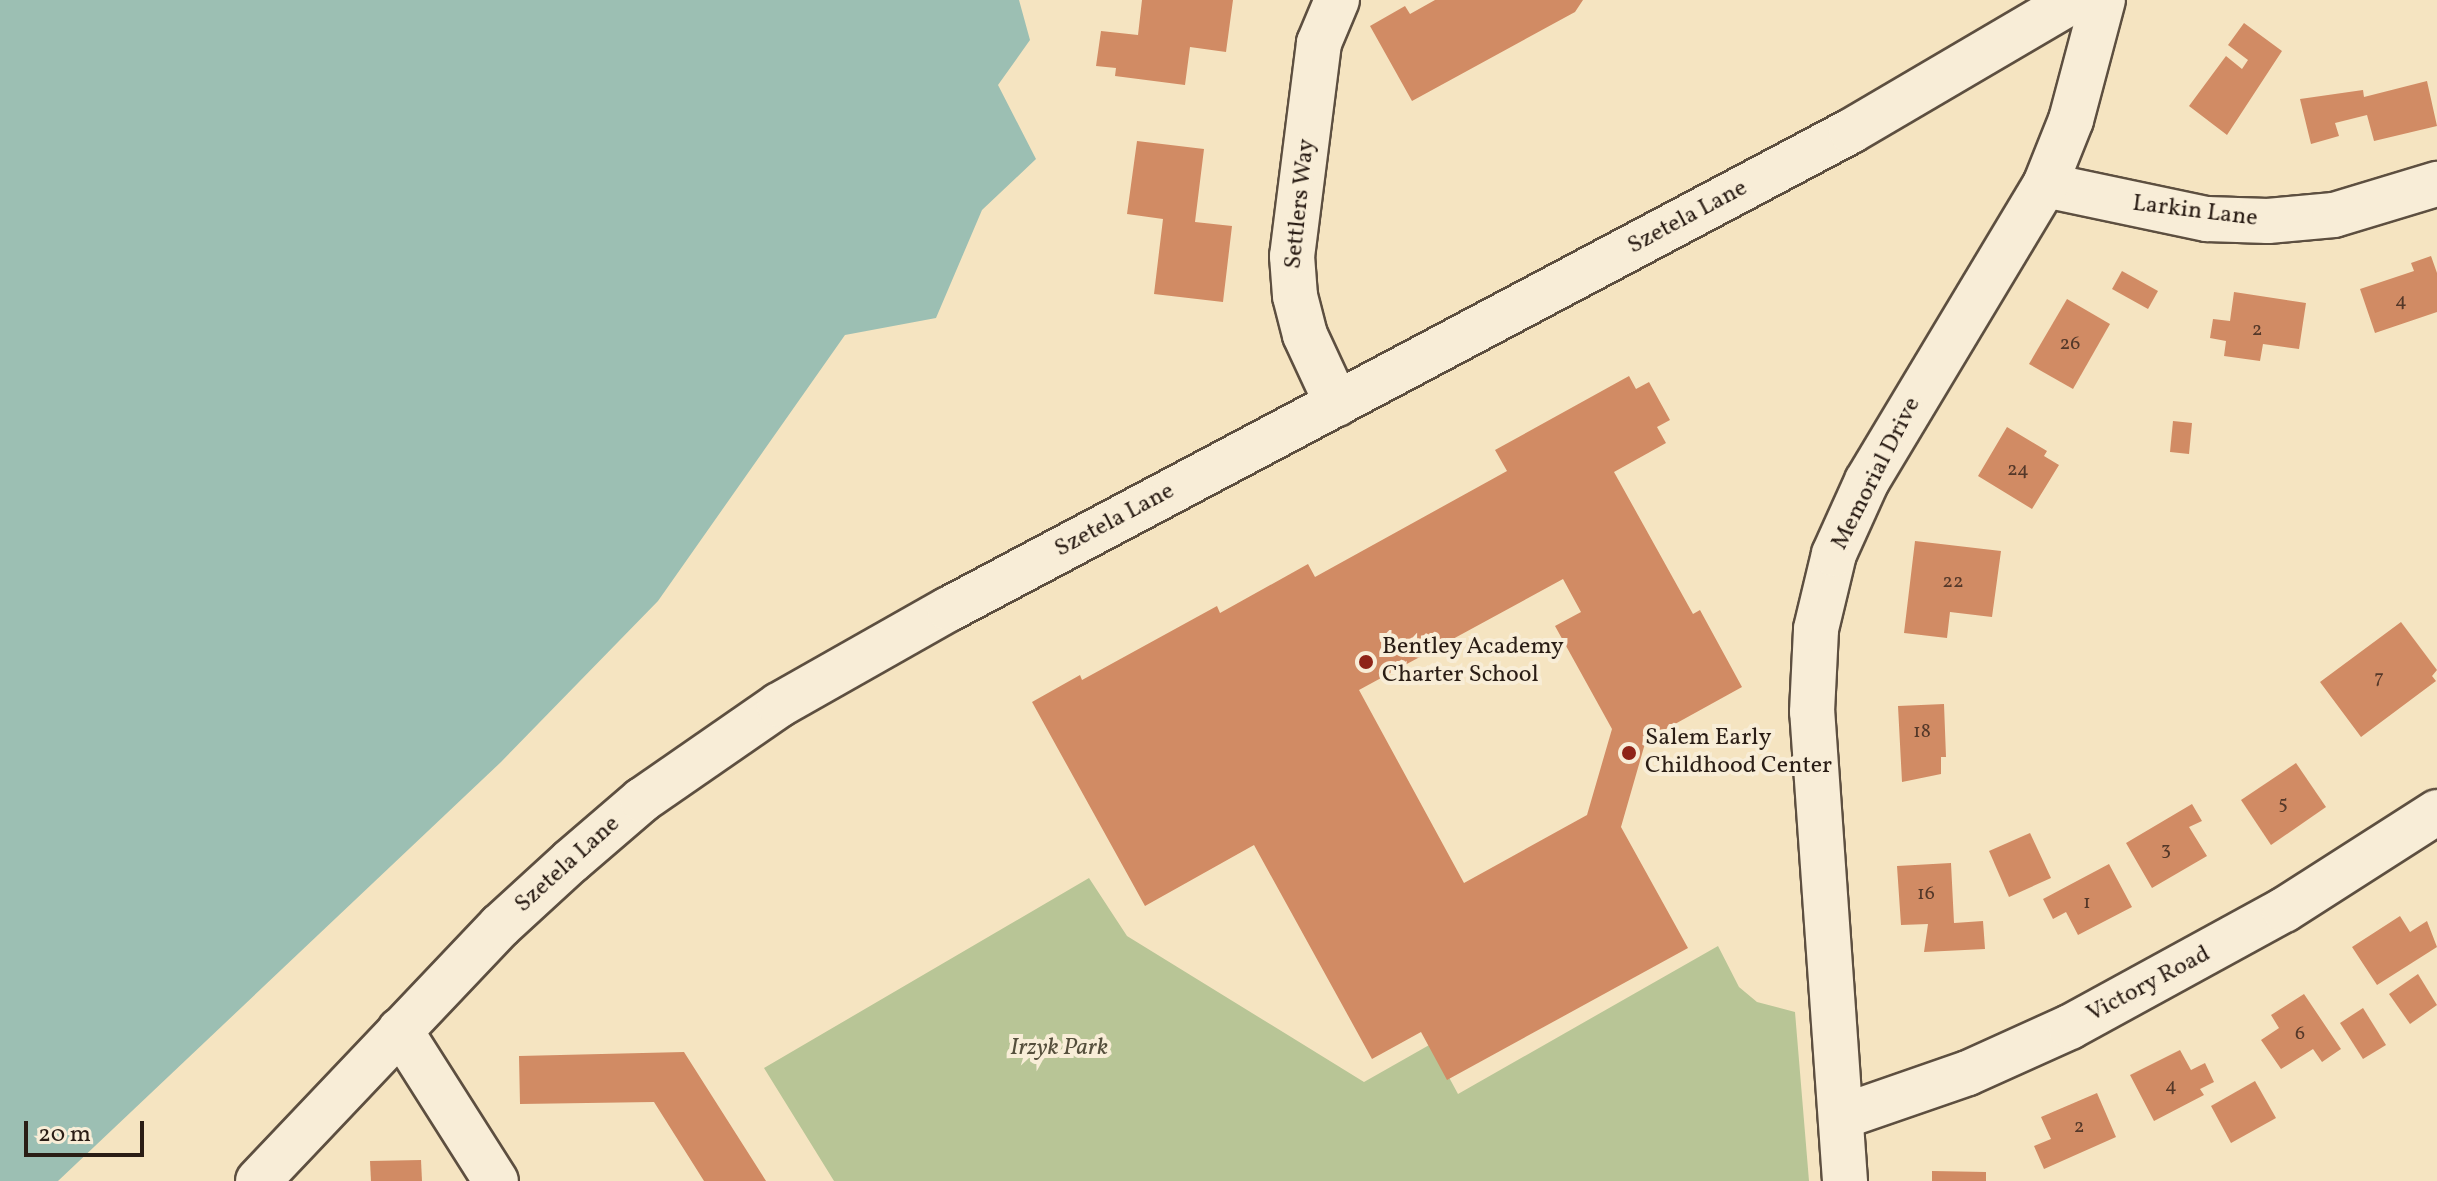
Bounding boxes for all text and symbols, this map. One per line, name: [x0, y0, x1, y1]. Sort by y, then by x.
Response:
street label: Settlers Way: [1280, 137, 1322, 271]
street label: Szetela Lane: [1623, 174, 1753, 262]
street label: Larkin Lane: [2131, 190, 2259, 234]
house number: 4: [2395, 289, 2407, 313]
house number: 2: [2252, 318, 2262, 342]
house number: 26: [2060, 332, 2080, 356]
street label: Memorial Drive: [1826, 393, 1928, 555]
house number: 24: [2007, 458, 2029, 482]
street label: Szetela Lane: [1050, 477, 1180, 565]
house number: 22: [1942, 570, 1964, 594]
place label: Bentley Academy Charter School: [1382, 634, 1564, 690]
marker: Bentley Academy Charter School: [1357, 653, 1375, 671]
house number: 7: [2374, 666, 2384, 690]
house number: 18: [1913, 720, 1931, 744]
place label: Salem Early Childhood Center: [1645, 725, 1832, 781]
marker: Salem Early Childhood Center: [1620, 744, 1638, 762]
house number: 5: [2278, 792, 2288, 816]
street label: Szetela Lane: [510, 810, 626, 920]
house number: 3: [2161, 838, 2171, 862]
house number: 16: [1917, 882, 1935, 906]
house number: 1: [2083, 891, 2091, 915]
street label: Victory Road: [2082, 940, 2216, 1030]
house number: 6: [2295, 1022, 2305, 1046]
park label: Irzyk Park: [1010, 1035, 1108, 1063]
house number: 4: [2165, 1074, 2177, 1098]
scale bar: [28, 1105, 148, 1155]
house number: 2: [2074, 1115, 2084, 1139]
text: 20 m: [38, 1118, 91, 1152]

